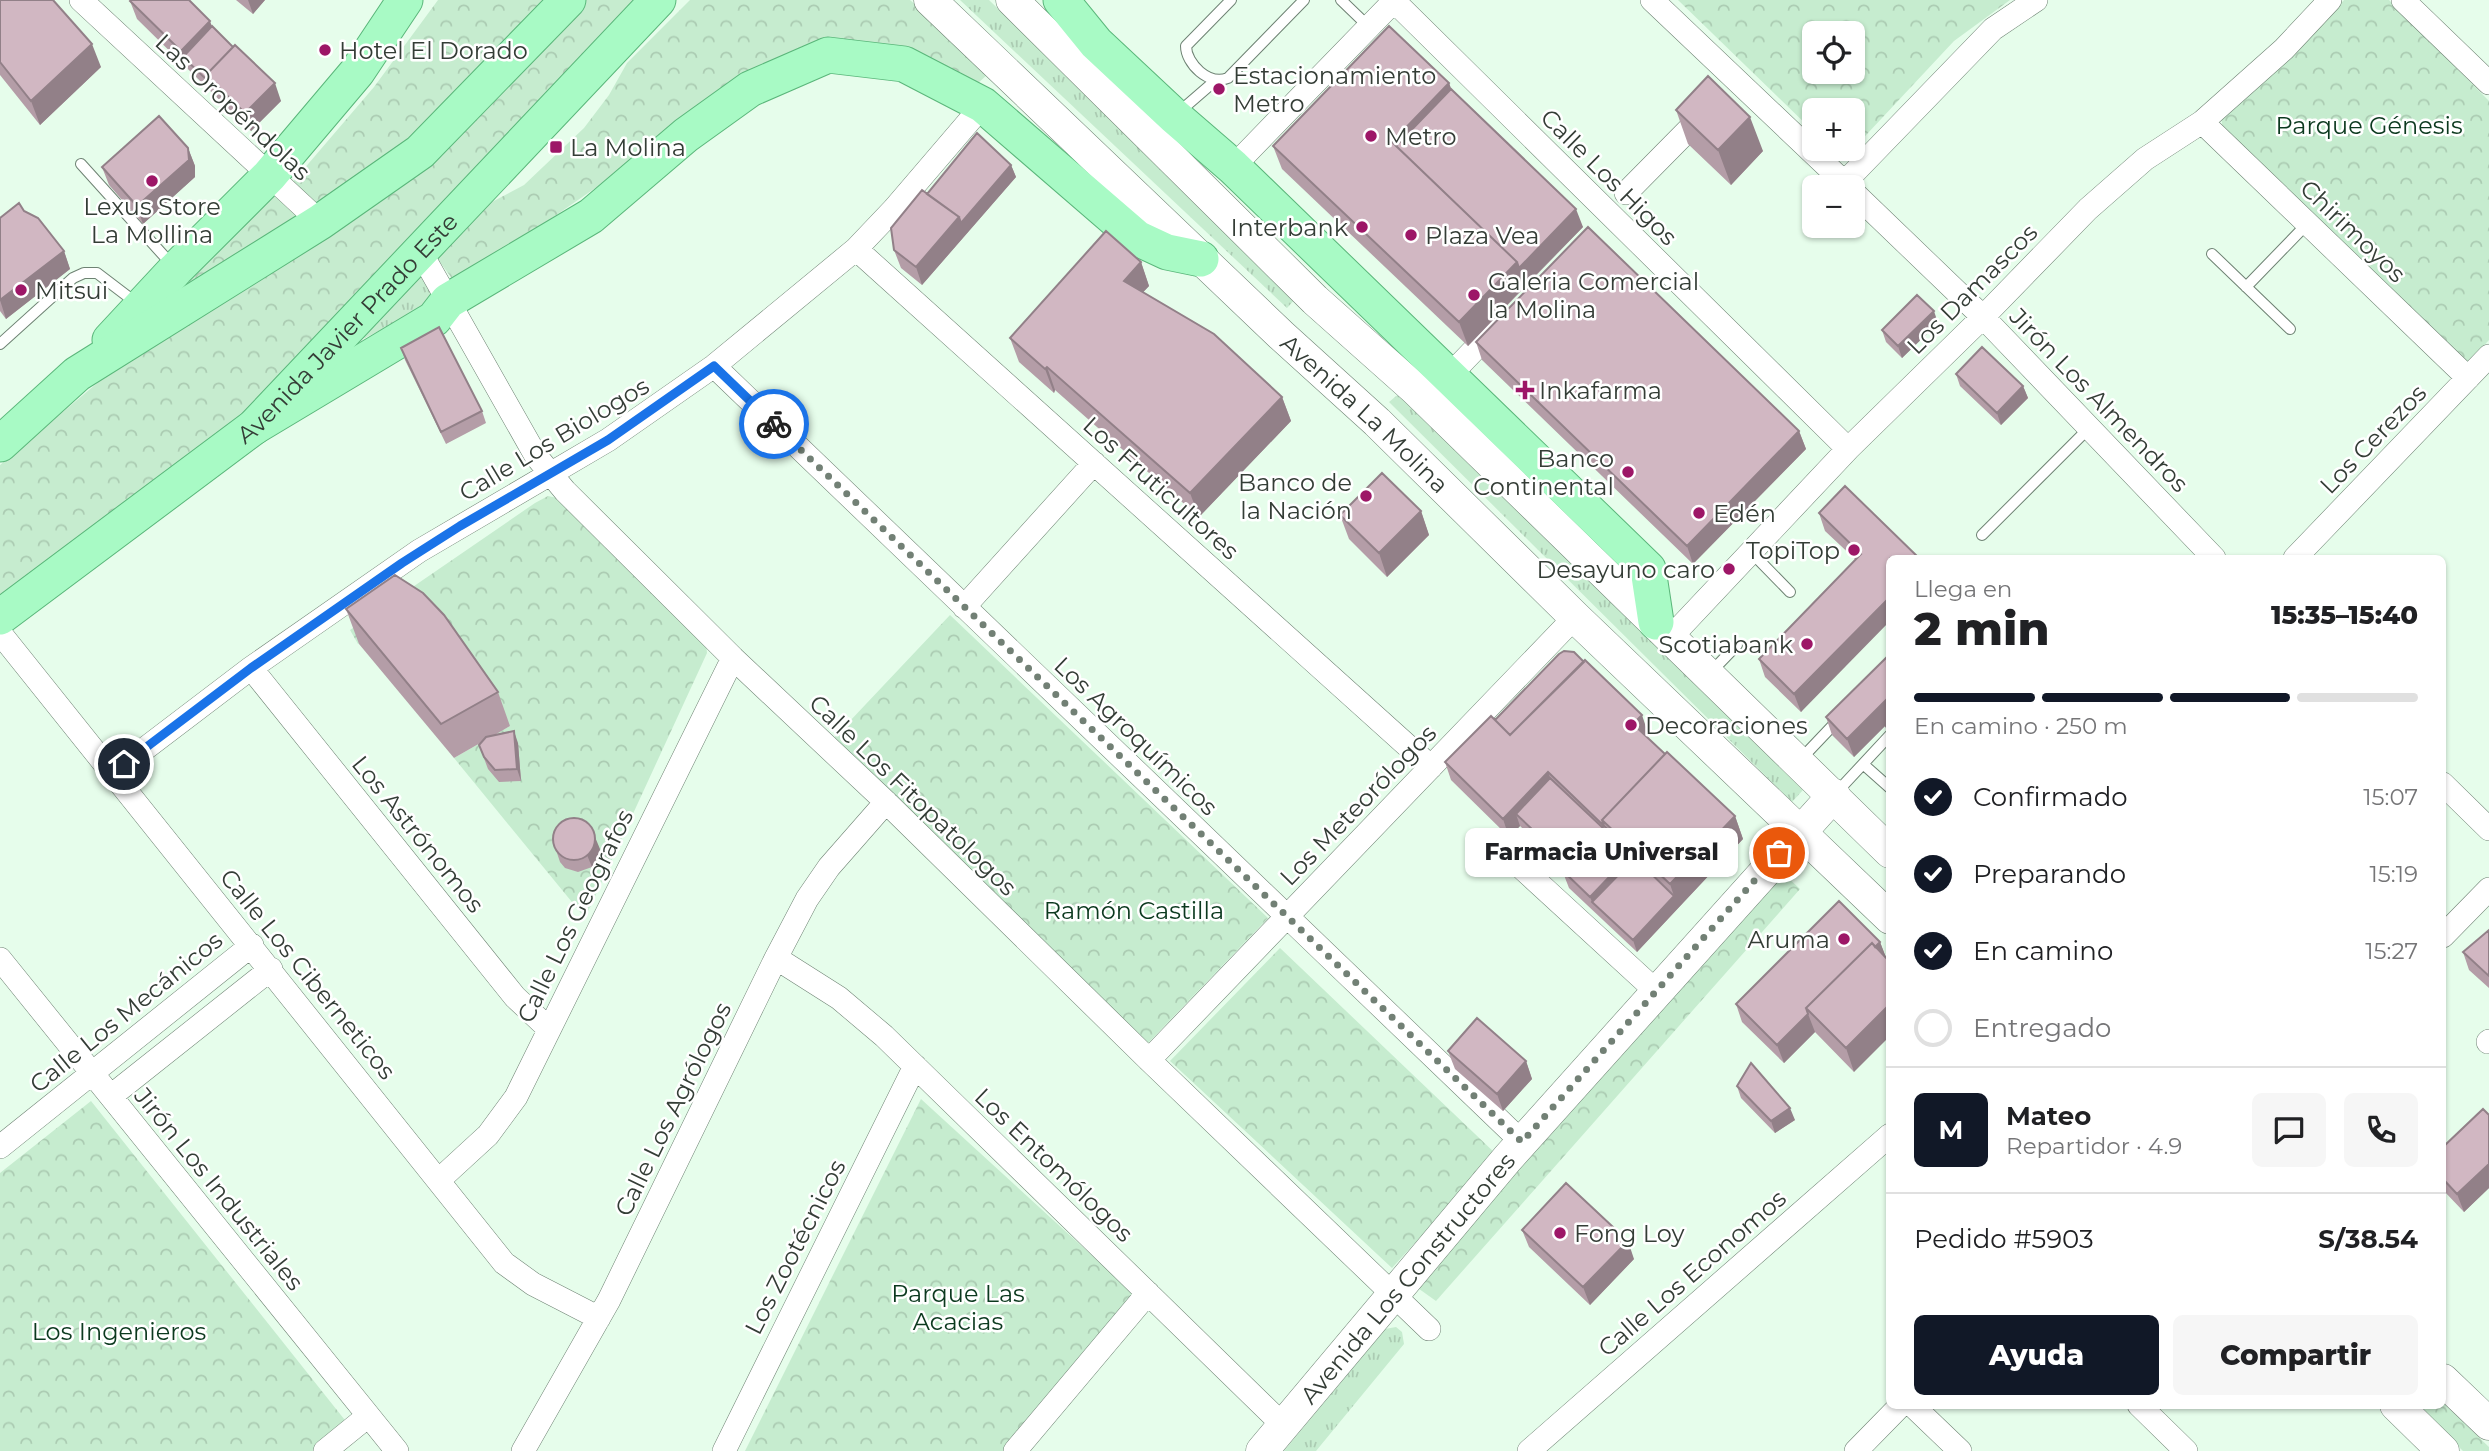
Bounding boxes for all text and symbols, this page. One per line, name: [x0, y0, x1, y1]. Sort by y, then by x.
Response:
map controls: [1802, 21, 1865, 238]
button: locate: [1802, 21, 1865, 84]
street label: Las Oropéndolas: [149, 28, 317, 186]
place label: Hotel El Dorado: [339, 36, 528, 65]
marker: Hotel El Dorado: [317, 42, 333, 58]
place label: Estacionamiento Metro: [1233, 61, 1436, 118]
marker: Estacionamiento Metro: [1211, 81, 1227, 97]
button: +: [1802, 98, 1865, 161]
street label: Calle Los Higos: [1535, 103, 1683, 251]
park label: Parque Génesis: [2275, 111, 2463, 140]
place label: Metro: [1385, 122, 1457, 151]
marker: Metro: [1363, 128, 1379, 144]
place label: La Molina: [570, 133, 686, 162]
marker: La Molina: [548, 139, 564, 155]
marker: Lexus Store La Mollina: [144, 173, 160, 189]
street label: Chirimoyos: [2294, 174, 2412, 288]
button: −: [1802, 175, 1865, 238]
place label: Lexus Store La Mollina: [83, 192, 221, 249]
street label: Avenida Javier Prado Este: [231, 207, 464, 449]
place label: Interbank: [1230, 213, 1349, 242]
street label: Los Damascos: [1901, 218, 2043, 360]
marker: Interbank: [1354, 219, 1370, 235]
place label: Plaza Vea: [1425, 221, 1539, 250]
marker: Plaza Vea: [1403, 227, 1419, 243]
place label: Galeria Comercial la Molina: [1488, 267, 1699, 324]
place label: Mitsui: [35, 276, 108, 305]
marker: Mitsui: [13, 282, 29, 298]
marker: Galeria Comercial la Molina: [1466, 287, 1482, 303]
street label: Jirón Los Almendros: [2003, 301, 2194, 498]
street label: Avenida La Molina: [1275, 328, 1455, 499]
street label: Calle Los Biologos: [454, 371, 654, 507]
place label: Inkafarma: [1539, 376, 1662, 405]
street label: Los Cerezos: [2314, 378, 2432, 500]
marker: Inkafarma: [1517, 382, 1533, 398]
courier: [739, 389, 809, 459]
icon: bike: [755, 405, 793, 443]
street label: Los Fruticultores: [1077, 410, 1245, 566]
place label: Banco Continental: [1473, 444, 1614, 501]
marker: Banco Continental: [1620, 464, 1636, 480]
place label: Banco de la Nación: [1238, 468, 1352, 525]
marker: Banco de la Nación: [1358, 488, 1374, 504]
place label: Edén: [1713, 499, 1776, 528]
marker: Edén: [1691, 505, 1707, 521]
place label: TopiTop: [1746, 536, 1840, 565]
marker: TopiTop: [1846, 542, 1862, 558]
place label: Desayuno caro: [1537, 555, 1715, 584]
marker: Desayuno caro: [1721, 561, 1737, 577]
text: Llega en: [1914, 575, 2012, 603]
text: 15:35–15:40: [2271, 599, 2418, 631]
text: 2 min: [1914, 600, 2049, 657]
place label: Scotiabank: [1659, 630, 1794, 659]
marker: Scotiabank: [1799, 636, 1815, 652]
street label: Los Agroquímicos: [1048, 651, 1224, 821]
street label: Calle Los Fitopatologos: [803, 688, 1023, 902]
place label: Decoraciones: [1645, 711, 1808, 740]
text: En camino · 250 m: [1914, 712, 2128, 740]
marker: Decoraciones: [1623, 717, 1639, 733]
street label: Los Meteorólogos: [1274, 719, 1442, 891]
pin: [94, 734, 154, 794]
icon: home: [105, 745, 143, 783]
street label: Los Astrónomos: [346, 750, 490, 918]
icon: check: [1914, 778, 1952, 816]
text: Confirmado: [1973, 781, 2128, 813]
text: 15:07: [2363, 783, 2418, 811]
street label: Calle Los Geografos: [511, 805, 639, 1027]
pin: [1749, 823, 1809, 883]
callout: Farmacia Universal: [1464, 828, 1737, 878]
icon: bag: [1760, 834, 1798, 872]
text: Farmacia Universal: [1484, 838, 1719, 866]
icon: check: [1914, 855, 1952, 893]
text: Preparando: [1973, 858, 2126, 890]
text: 15:19: [2369, 860, 2418, 888]
street label: Calle Los Ciberneticos: [214, 863, 402, 1085]
park label: Ramón Castilla: [1044, 896, 1224, 925]
street label: Calle Los Mecánicos: [24, 925, 228, 1099]
place label: Aruma: [1747, 925, 1830, 954]
marker: Aruma: [1836, 931, 1852, 947]
icon: check: [1914, 932, 1952, 970]
text: En camino: [1973, 935, 2113, 967]
text: 15:27: [2365, 937, 2418, 965]
street label: Calle Los Agrólogos: [609, 997, 737, 1221]
text: Entregado: [1973, 1012, 2111, 1044]
street label: Jirón Los Industriales: [128, 1081, 310, 1296]
street label: Los Entomólogos: [969, 1082, 1139, 1248]
button: chat: [2252, 1093, 2326, 1167]
button: phone: [2344, 1093, 2418, 1167]
text: Mateo: [2006, 1100, 2091, 1132]
text: M: [1939, 1114, 1963, 1146]
text: Repartidor · 4.9: [2006, 1132, 2182, 1160]
street label: Avenida Los Constructores: [1294, 1146, 1521, 1409]
street label: Los Zootécnicos: [738, 1155, 852, 1339]
street label: Calle Los Economos: [1592, 1184, 1792, 1362]
place label: Fong Loy: [1574, 1219, 1684, 1248]
text: Pedido #5903: [1914, 1223, 2094, 1255]
text: S/38.54: [2318, 1223, 2418, 1255]
marker: Fong Loy: [1552, 1225, 1568, 1241]
park label: Parque Las Acacias: [891, 1279, 1025, 1336]
button: Ayuda: [1914, 1315, 2159, 1395]
button: Compartir: [2173, 1315, 2418, 1395]
park label: Los Ingenieros: [32, 1317, 206, 1346]

